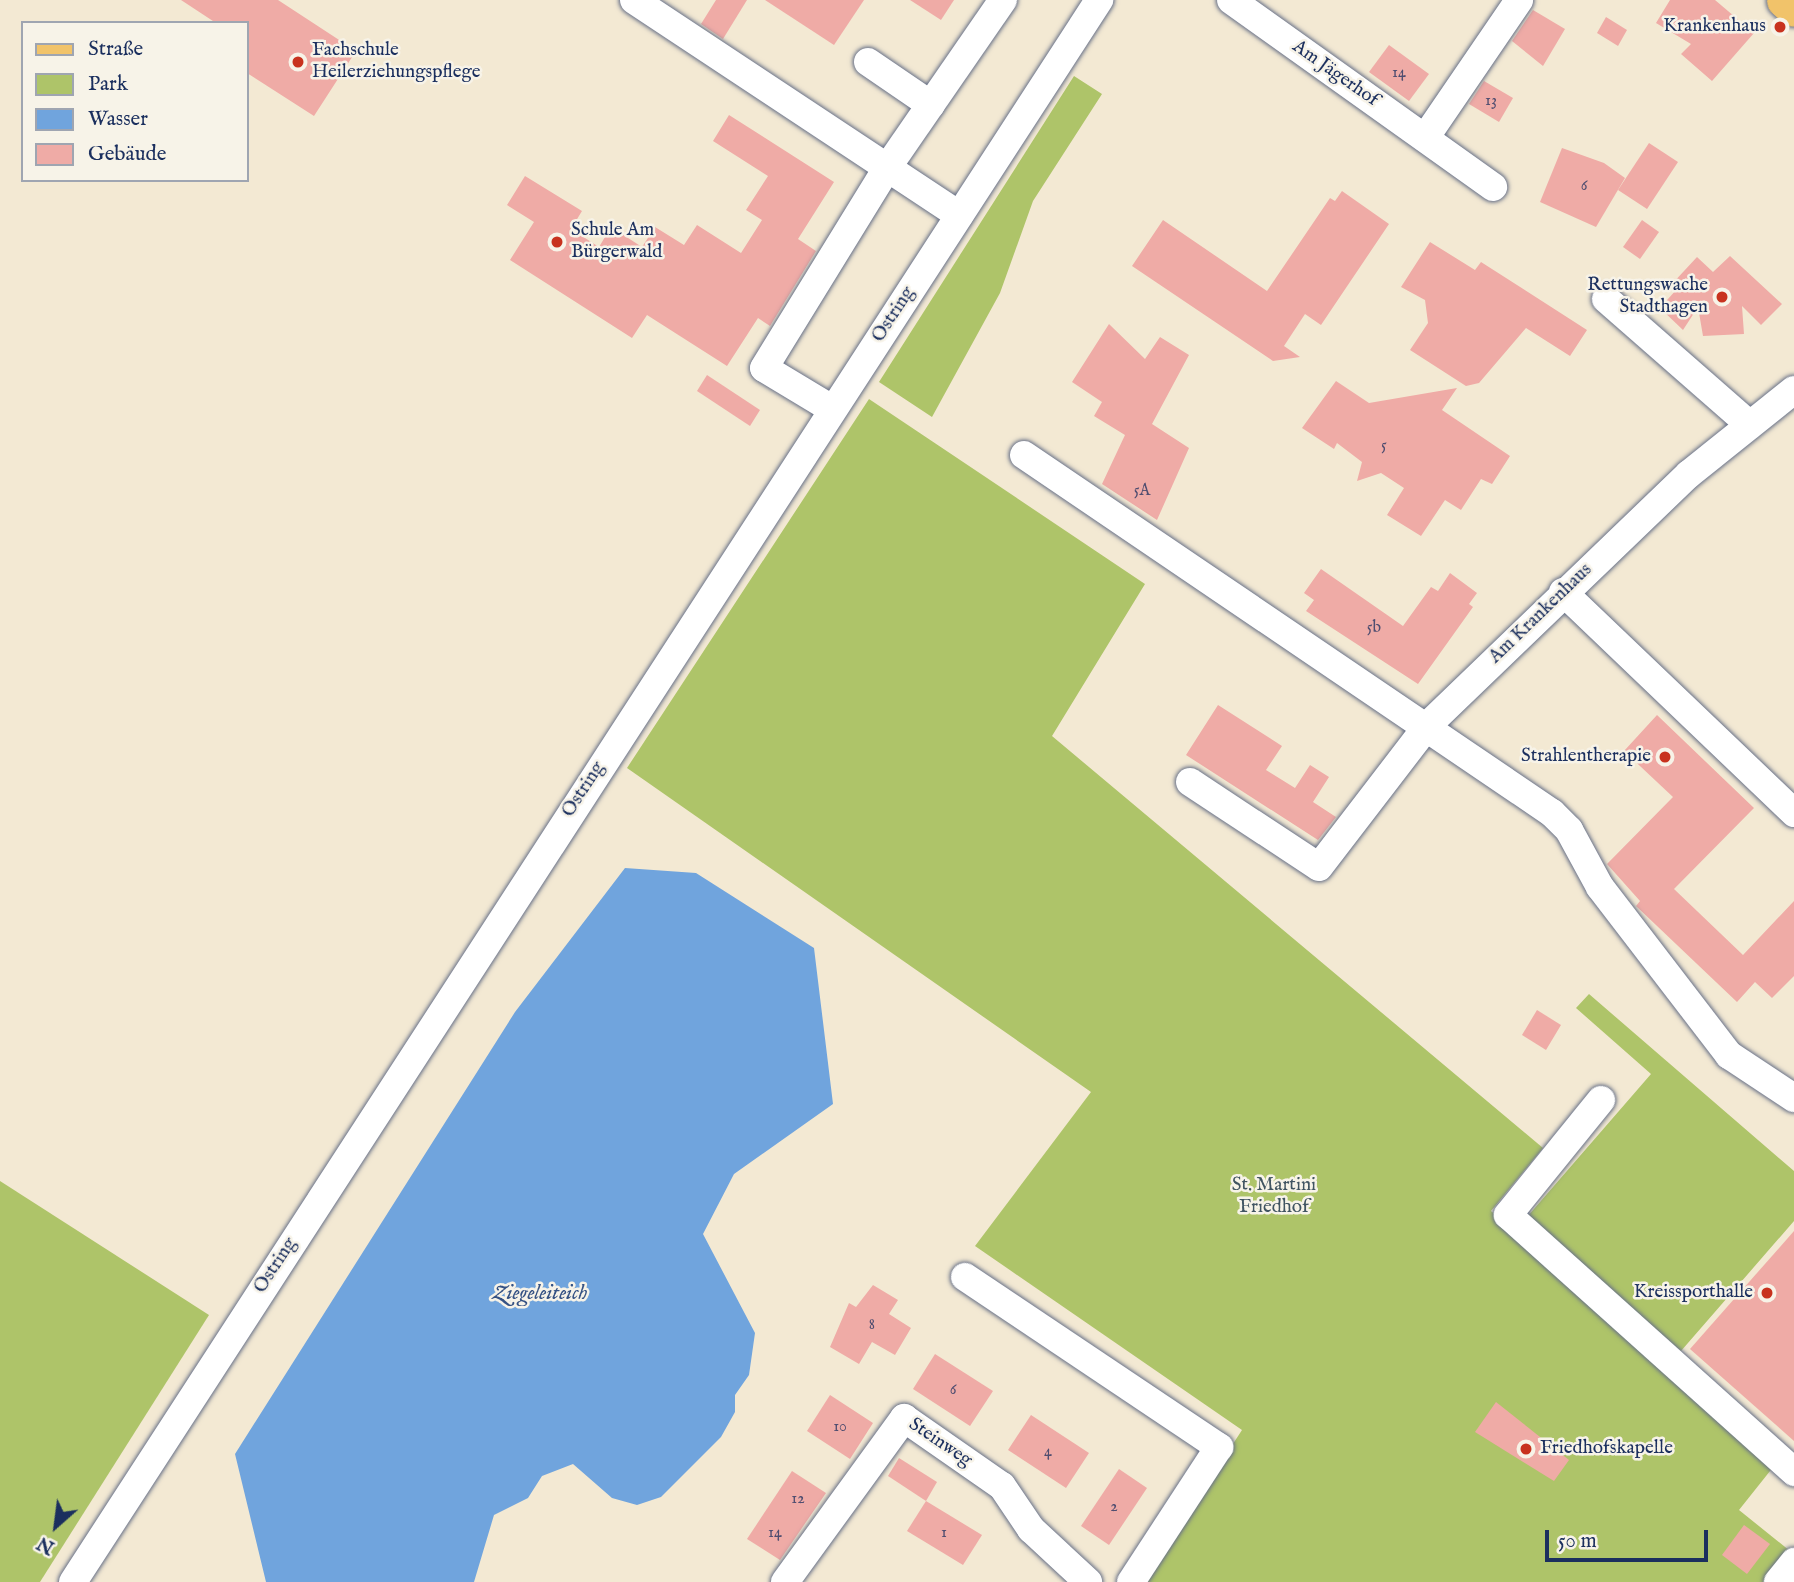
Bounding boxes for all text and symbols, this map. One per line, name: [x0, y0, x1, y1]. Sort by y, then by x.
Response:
place label: Krankenhaus: [1663, 16, 1766, 38]
marker: Krankenhaus: [1772, 19, 1788, 35]
legend: [21, 21, 248, 182]
text: Straße: [88, 36, 143, 63]
street label: Am Jägerhof: [1287, 36, 1383, 112]
place label: Fachschule Heilerziehungspflege: [312, 40, 480, 84]
marker: Fachschule Heilerziehungspflege: [290, 54, 306, 70]
house number: 14: [1392, 63, 1406, 83]
text: Park: [88, 71, 128, 98]
house number: 13: [1485, 91, 1497, 111]
text: Wasser: [88, 106, 148, 133]
text: Gebäude: [88, 141, 166, 168]
house number: 6: [1581, 176, 1587, 196]
place label: Schule Am Bürgerwald: [571, 220, 662, 264]
marker: Schule Am Bürgerwald: [549, 234, 565, 250]
place label: Rettungswache Stadthagen: [1587, 275, 1708, 319]
street label: Ostring: [868, 283, 920, 347]
marker: Rettungswache Stadthagen: [1714, 289, 1730, 305]
house number: 5: [1381, 436, 1387, 456]
house number: 5A: [1134, 481, 1150, 501]
street label: Am Krankenhaus: [1485, 559, 1597, 669]
house number: 5b: [1367, 618, 1381, 638]
place label: Strahlentherapie: [1521, 746, 1651, 768]
marker: Strahlentherapie: [1657, 749, 1673, 765]
street label: Ostring: [558, 758, 610, 822]
park label: St. Martini Friedhof: [1232, 1175, 1316, 1219]
street label: Ostring: [250, 1234, 302, 1298]
water label: Ziegeleiteich: [493, 1281, 587, 1307]
place label: Kreissporthalle: [1634, 1282, 1753, 1304]
marker: Kreissporthalle: [1759, 1285, 1775, 1301]
house number: 8: [869, 1315, 875, 1335]
house number: 6: [950, 1380, 956, 1400]
street label: Steinweg: [904, 1414, 976, 1472]
house number: 10: [833, 1417, 847, 1437]
place label: Friedhofskapelle: [1540, 1438, 1673, 1460]
marker: Friedhofskapelle: [1518, 1441, 1534, 1457]
house number: 4: [1044, 1442, 1052, 1462]
house number: 12: [791, 1489, 805, 1509]
north arrow: [21, 1491, 91, 1561]
house number: 2: [1110, 1497, 1118, 1517]
scale bar: [1549, 1516, 1712, 1560]
house number: 14: [768, 1523, 782, 1543]
house number: 1: [941, 1523, 947, 1543]
text: 50 m: [1558, 1528, 1597, 1555]
text: N: [33, 1530, 59, 1559]

